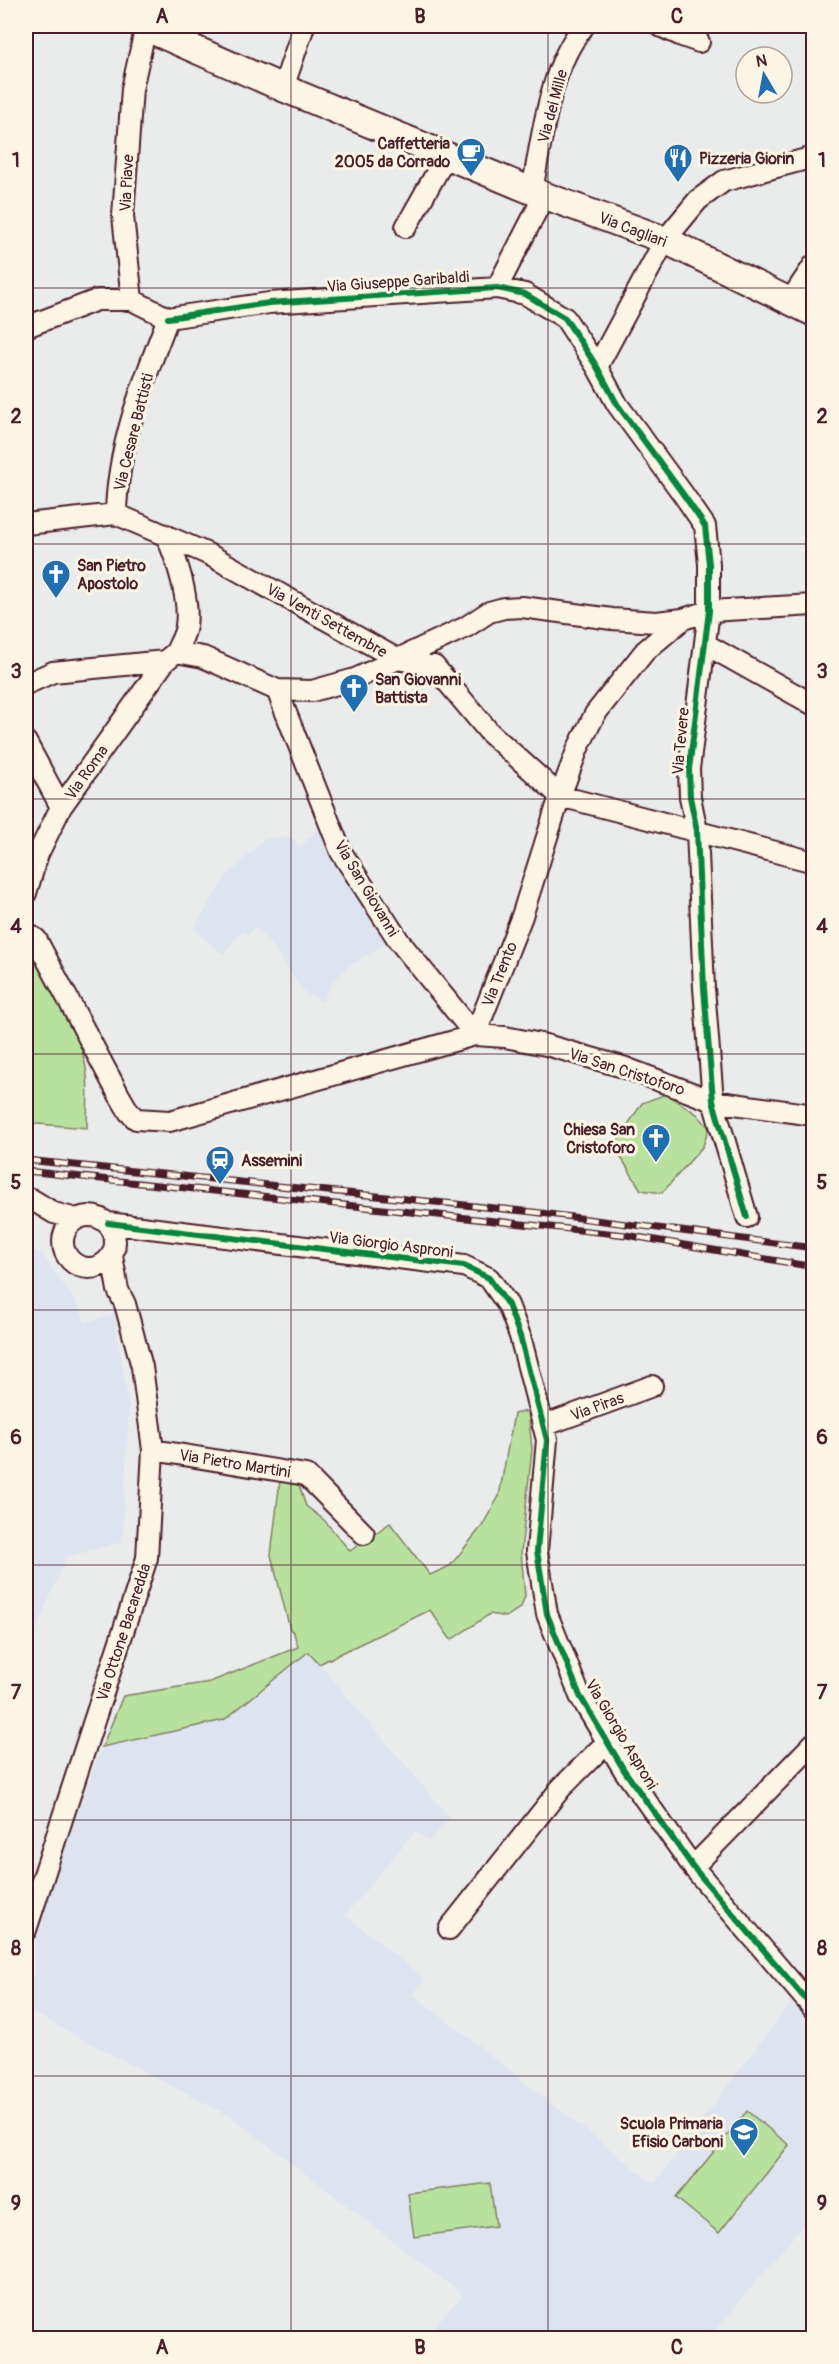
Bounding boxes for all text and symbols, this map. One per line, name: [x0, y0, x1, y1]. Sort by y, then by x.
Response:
text: A: [156, 4, 169, 29]
text: B: [414, 4, 426, 29]
text: C: [671, 4, 683, 29]
north arrow: [734, 45, 794, 105]
text: N: [755, 50, 769, 72]
street label: Via dei Mille: [534, 67, 572, 145]
place label: Caffetteria 2005 da Corrado: [335, 134, 451, 172]
cafe icon: Caffetteria 2005 da Corrado: [455, 136, 487, 178]
restaurant icon: Pizzeria Giorin: [662, 142, 694, 184]
text: 1: [12, 148, 20, 173]
text: 1: [818, 148, 826, 173]
place label: Pizzeria Giorin: [699, 149, 794, 169]
street label: Via Piave: [116, 154, 138, 212]
street label: Via Cagliari: [596, 208, 670, 252]
street label: Via Giuseppe Garibaldi: [326, 267, 470, 297]
street label: Via Cesare Battisti: [110, 371, 158, 493]
text: 2: [10, 404, 22, 429]
text: 2: [816, 404, 828, 429]
place label: San Pietro Apostolo: [77, 556, 146, 594]
church icon: San Pietro Apostolo: [40, 558, 72, 600]
street label: Via Venti Settembre: [262, 579, 391, 662]
text: 3: [10, 659, 22, 684]
text: 3: [816, 659, 828, 684]
place label: San Giovanni Battista: [375, 670, 461, 708]
church icon: San Giovanni Battista: [338, 672, 370, 714]
street label: Via Tevere: [668, 706, 694, 776]
street label: Via Roma: [61, 741, 113, 804]
street label: Via San Giovanni: [329, 837, 403, 941]
text: 4: [10, 914, 22, 939]
text: 4: [816, 914, 828, 939]
street label: Via Trento: [478, 938, 522, 1010]
street label: Via San Cristoforo: [566, 1044, 688, 1100]
place label: Chiesa San Cristoforo: [563, 1120, 635, 1158]
church icon: Chiesa San Cristoforo: [640, 1122, 672, 1164]
station icon: Assemini: [204, 1144, 236, 1186]
place label: Assemini: [241, 1151, 302, 1171]
text: 5: [11, 1170, 22, 1195]
text: 5: [817, 1170, 828, 1195]
street label: Via Giorgio Asproni: [328, 1227, 454, 1263]
street label: Via Piras: [568, 1388, 627, 1426]
text: 6: [10, 1425, 22, 1450]
text: 6: [816, 1425, 828, 1450]
street label: Via Pietro Martini: [178, 1445, 292, 1483]
street label: Via Ottone Bacaredda: [92, 1561, 156, 1704]
street label: Via Giorgio Asproni: [580, 1676, 662, 1793]
text: 7: [11, 1680, 22, 1705]
text: 7: [817, 1680, 828, 1705]
text: 8: [11, 1936, 21, 1961]
text: 8: [817, 1936, 827, 1961]
place label: Scuola Primaria Efisio Carboni: [620, 2114, 724, 2152]
school or university icon: Scuola Primaria Efisio Carboni: [728, 2116, 760, 2158]
text: 9: [11, 2191, 21, 2216]
text: 9: [817, 2191, 827, 2216]
text: A: [156, 2335, 169, 2360]
text: B: [414, 2335, 426, 2360]
text: C: [671, 2335, 683, 2360]

